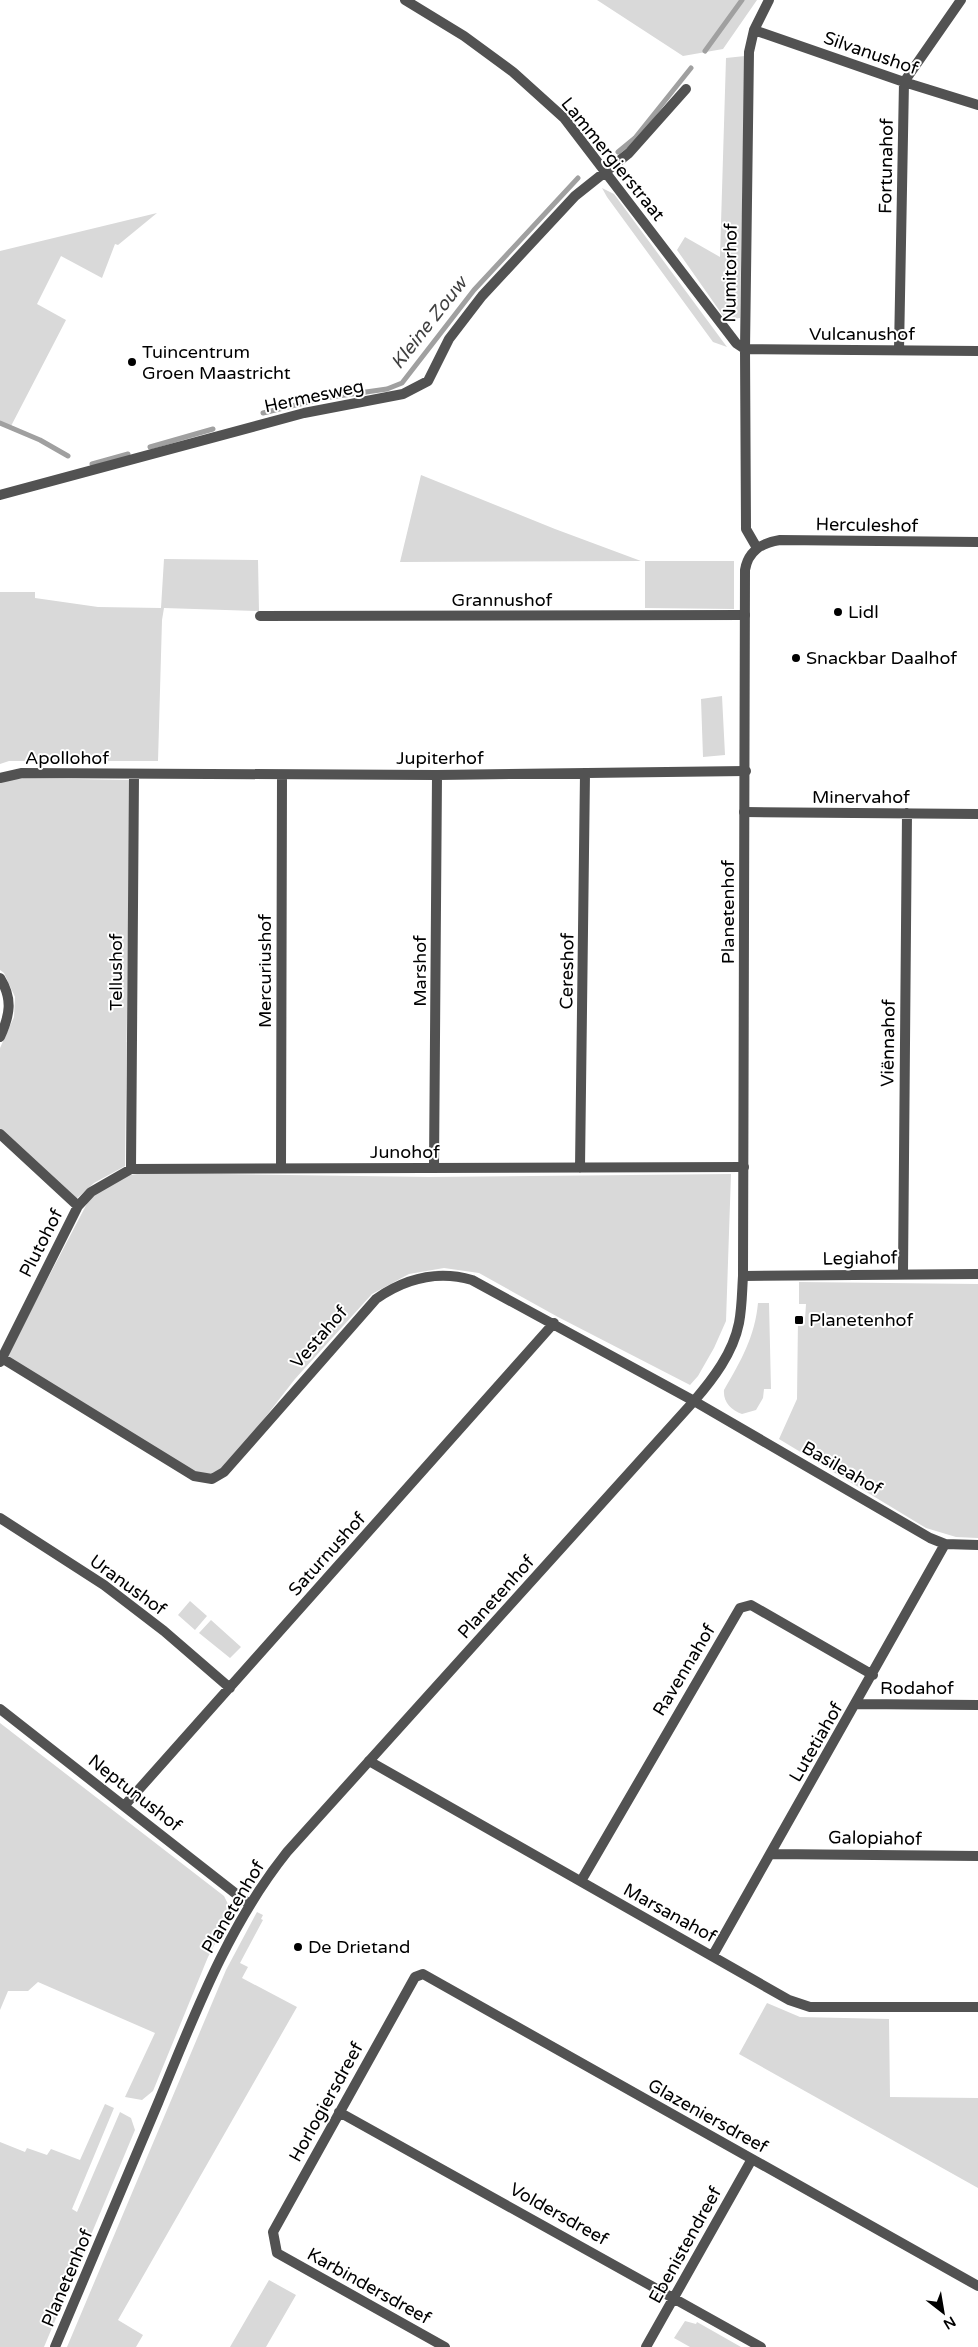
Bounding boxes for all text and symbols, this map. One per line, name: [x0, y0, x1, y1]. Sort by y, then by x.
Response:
street label: Silvanushof: [821, 27, 921, 79]
street label: Lammergierstraat: [556, 93, 670, 225]
street label: Fortunahof: [874, 118, 898, 214]
street label: Numitorhof: [718, 223, 742, 323]
water label: Kleine Zouw: [386, 271, 473, 373]
street label: Vulcanushof: [809, 323, 915, 345]
place label: Tuincentrum Groen Maastricht: [142, 341, 291, 384]
marker: Tuincentrum Groen Maastricht: [126, 356, 138, 368]
street label: Hermesweg: [262, 375, 366, 417]
street label: Herculeshof: [815, 513, 919, 537]
street label: Grannushof: [452, 589, 553, 611]
place label: Lidl: [848, 601, 879, 623]
marker: Lidl: [832, 606, 844, 618]
place label: Snackbar Daalhof: [806, 647, 957, 669]
marker: Snackbar Daalhof: [790, 652, 802, 664]
street label: Apollohof: [25, 747, 109, 769]
street label: Jupiterhof: [396, 747, 484, 769]
street label: Minervahof: [812, 786, 910, 808]
street label: Planetenhof: [717, 860, 739, 964]
street label: Mercuriushof: [254, 914, 276, 1028]
street label: Cereshof: [555, 932, 579, 1009]
street label: Tellushof: [105, 933, 127, 1011]
street label: Marshof: [409, 935, 431, 1007]
street label: Viënnahof: [876, 999, 900, 1087]
street label: Junohof: [370, 1141, 440, 1163]
street label: Plutohof: [14, 1205, 68, 1281]
street label: Legiahof: [822, 1246, 898, 1270]
street label: Vestahof: [286, 1301, 352, 1373]
place label: Planetenhof: [809, 1309, 913, 1331]
marker: Planetenhof: [793, 1314, 805, 1326]
street label: Basileahof: [798, 1436, 886, 1500]
street label: Saturnushof: [284, 1508, 370, 1600]
street label: Uranushof: [85, 1550, 171, 1620]
street label: Planetenhof: [453, 1551, 539, 1643]
street label: Ravennahof: [648, 1620, 720, 1720]
street label: Rodahof: [880, 1677, 954, 1699]
street label: Lutetiahof: [784, 1698, 848, 1786]
street label: Neptunushof: [84, 1750, 186, 1836]
street label: Galopiahof: [828, 1826, 922, 1850]
street label: Planetenhof: [197, 1857, 269, 1957]
street label: Marsanahof: [620, 1878, 720, 1948]
place label: De Drietand: [308, 1936, 410, 1958]
marker: De Drietand: [292, 1941, 304, 1953]
street label: Horlogiersdreef: [284, 2038, 368, 2166]
street label: Glazeniersdreef: [644, 2074, 772, 2158]
street label: Voldersdreef: [506, 2178, 612, 2250]
street label: Ebenistendreef: [644, 2183, 726, 2307]
street label: Planetenhof: [36, 2226, 98, 2330]
street label: Karbindersdreef: [303, 2243, 435, 2329]
north arrow: [918, 2287, 968, 2337]
text: N: [940, 2313, 959, 2333]

